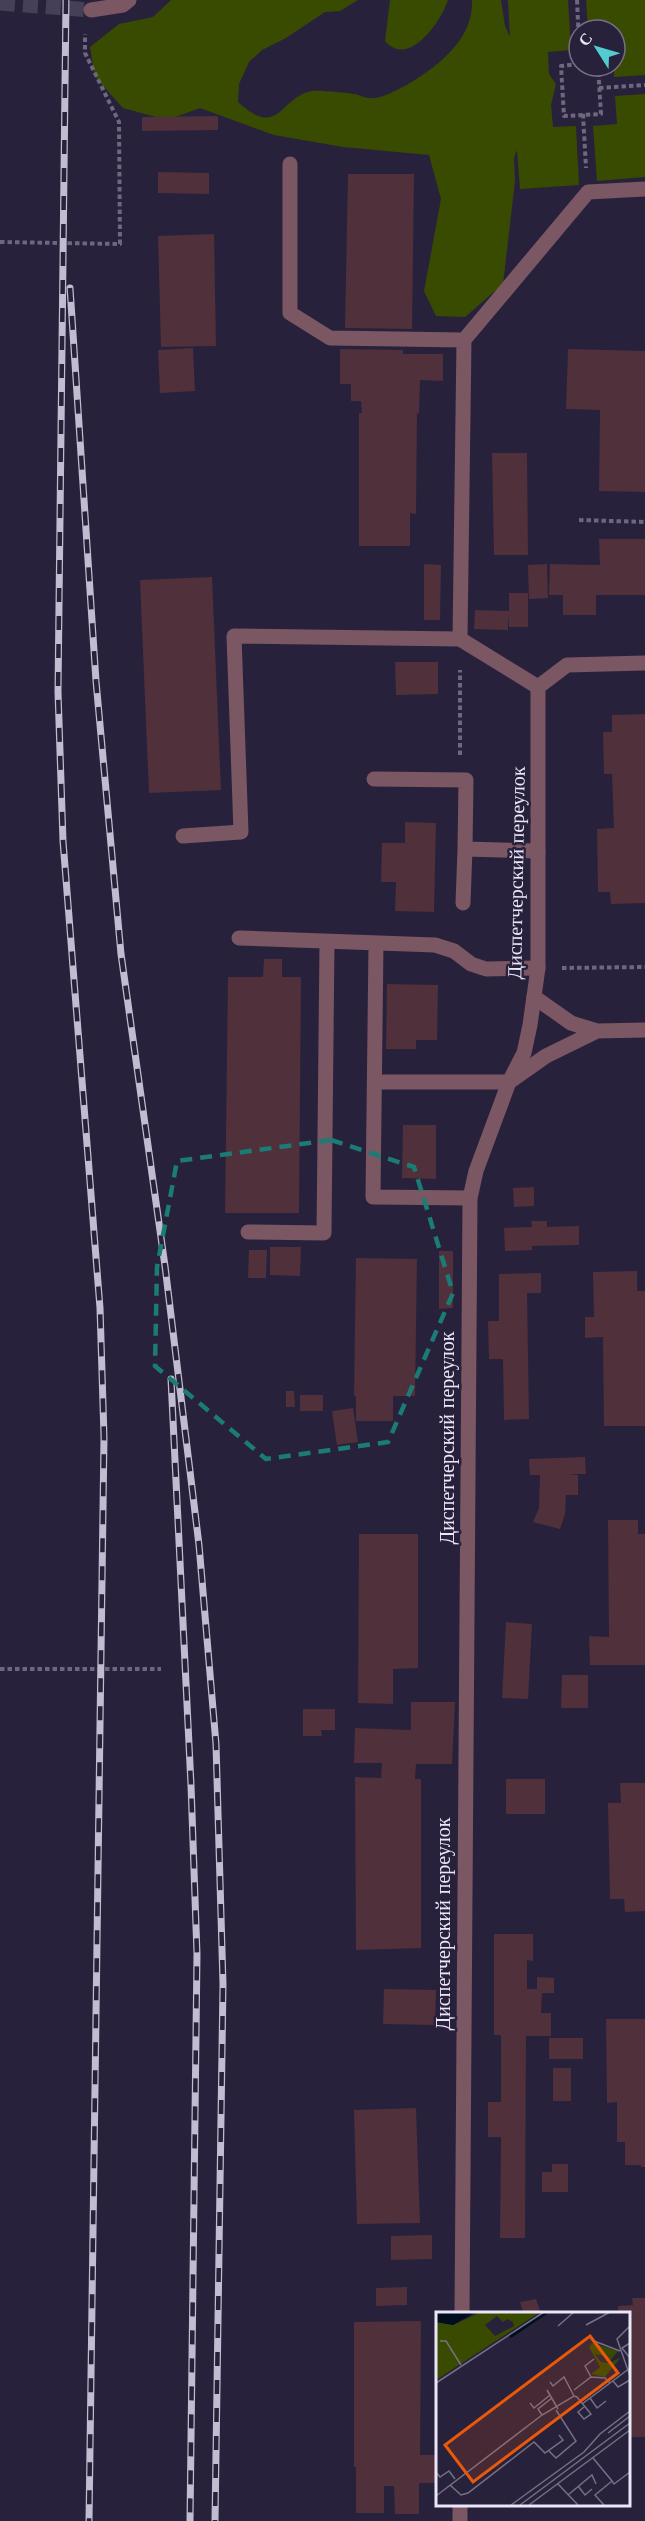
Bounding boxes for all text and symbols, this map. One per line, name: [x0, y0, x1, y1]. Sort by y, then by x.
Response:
north arrow: [567, 18, 627, 78]
text: С: [574, 28, 596, 50]
street label: Диспетчерский переулок: [502, 766, 530, 980]
street label: Диспетчерский переулок: [435, 1331, 459, 1545]
street label: Диспетчерский переулок: [431, 1817, 455, 2031]
inset map: [436, 2312, 630, 2506]

